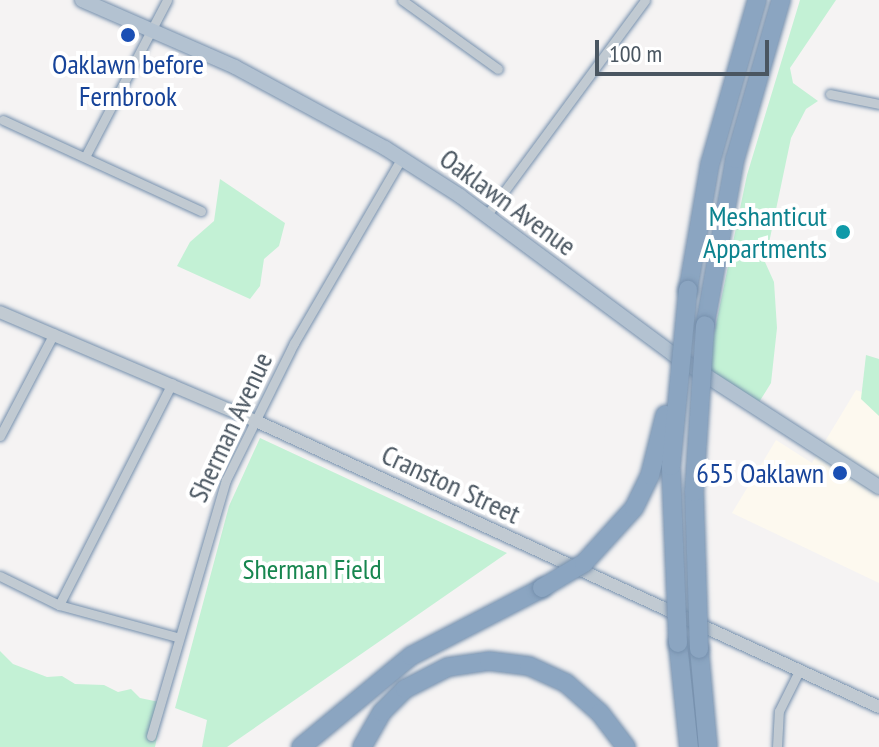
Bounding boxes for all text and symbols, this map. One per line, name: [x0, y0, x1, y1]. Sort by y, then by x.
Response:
scale bar: [599, 24, 773, 74]
marker: Oaklawn before Fernbrook: [119, 26, 137, 44]
text: 100 m: [609, 38, 662, 69]
place label: Oaklawn before Fernbrook: [52, 47, 204, 113]
street label: Oaklawn Avenue: [433, 141, 583, 263]
place label: Meshanticut Appartments: [703, 199, 827, 265]
marker: Meshanticut Appartments: [834, 223, 852, 241]
street label: Sherman Avenue: [181, 346, 279, 508]
street label: Cranston Street: [376, 437, 526, 531]
place label: 655 Oaklawn: [696, 456, 824, 490]
marker: 655 Oaklawn: [831, 464, 849, 482]
park label: Sherman Field: [242, 552, 382, 586]

